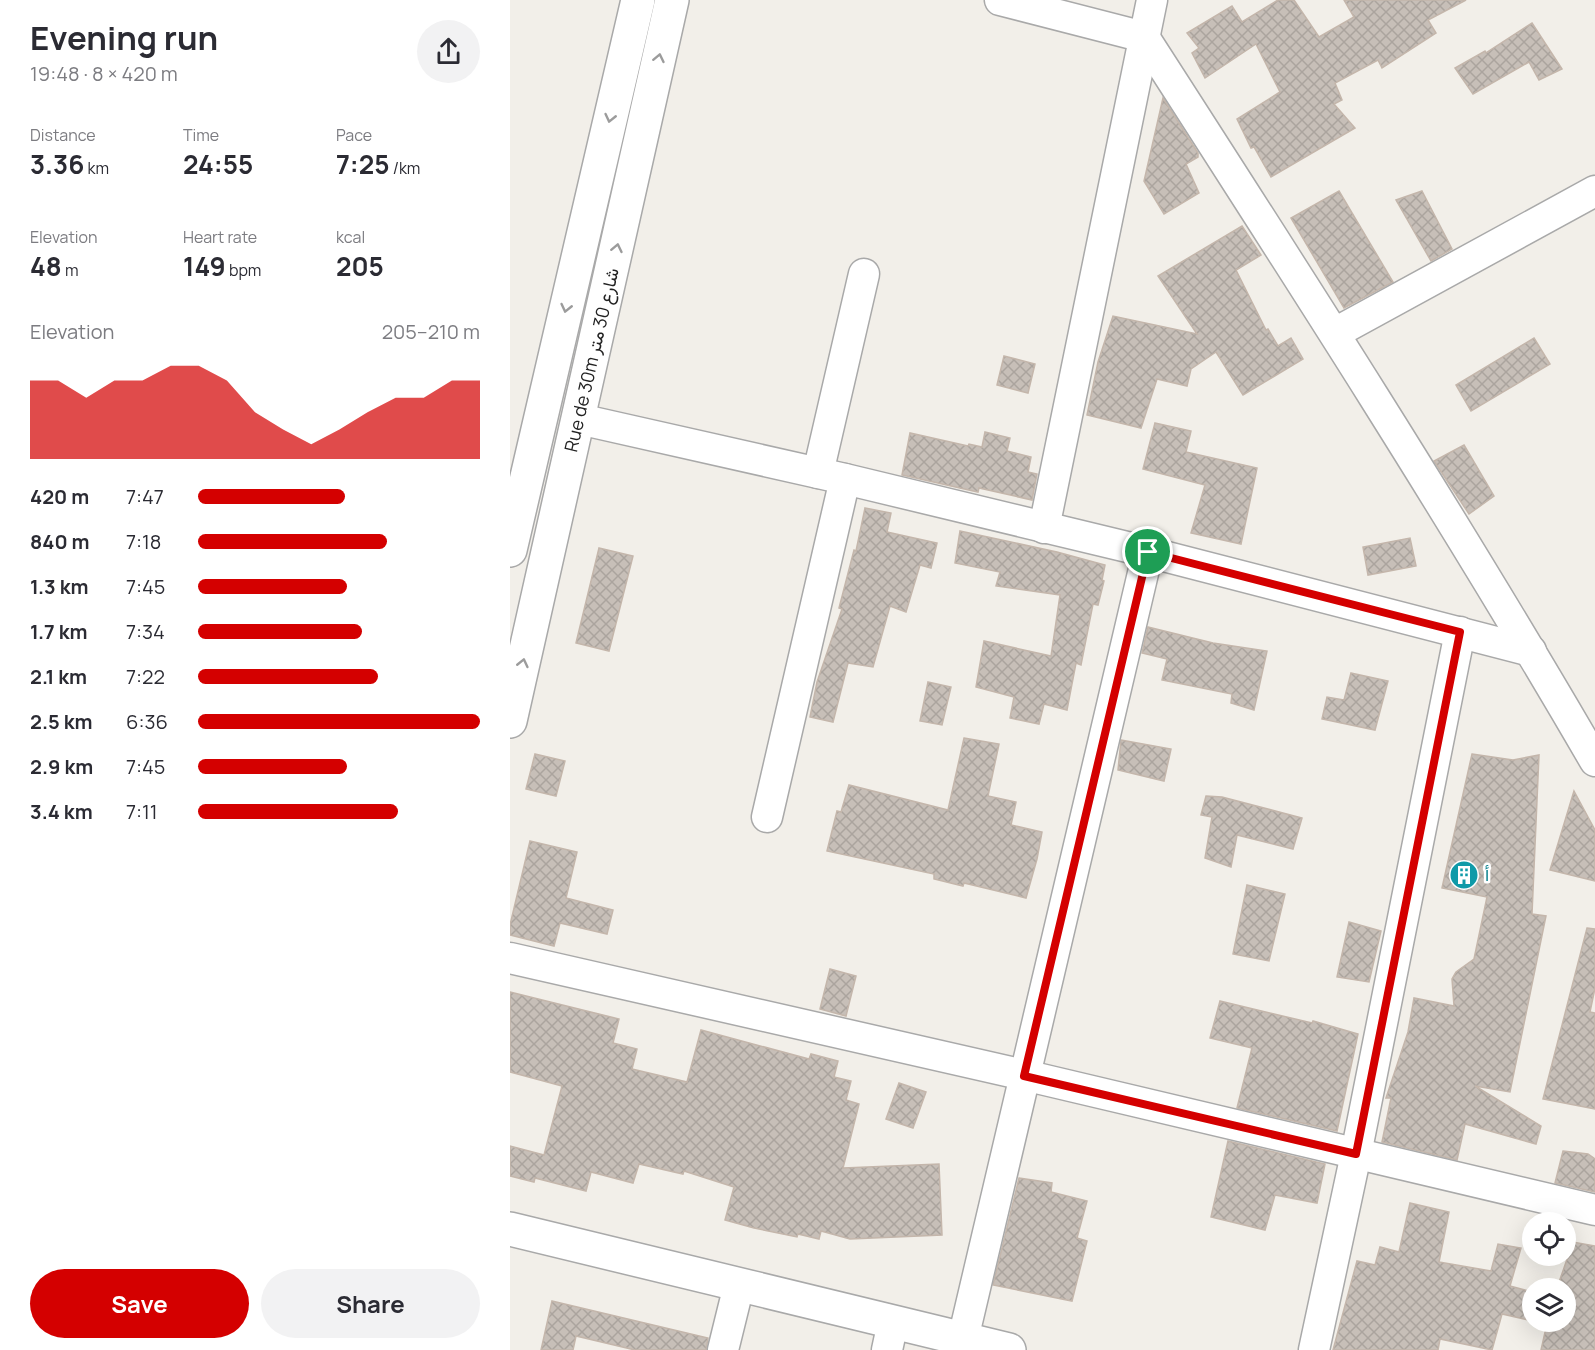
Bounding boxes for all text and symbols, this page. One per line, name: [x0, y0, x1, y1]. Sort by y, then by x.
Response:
text: Evening run: [30, 15, 218, 60]
button: share: [417, 20, 480, 83]
one-way arrow: [652, 53, 665, 63]
text: 19:48 · 8 × 420 m: [30, 60, 178, 87]
one-way arrow: [605, 113, 618, 123]
text: Distance: [30, 124, 96, 146]
text: Time: [183, 124, 219, 146]
text: Pace: [336, 124, 372, 146]
text: 3.36: [30, 146, 84, 182]
text: 24:55: [183, 146, 253, 182]
text: 7:25: [336, 146, 390, 182]
text: km: [84, 157, 109, 179]
text: /km: [390, 157, 420, 179]
text: Elevation: [30, 226, 98, 248]
text: Heart rate: [183, 226, 257, 248]
text: kcal: [336, 226, 365, 248]
one-way arrow: [610, 243, 623, 253]
text: 48: [30, 248, 62, 284]
text: 149: [183, 248, 226, 284]
text: 205: [336, 248, 384, 284]
text: m: [62, 259, 79, 281]
text: bpm: [226, 259, 261, 281]
street label: Rue de 30m شارع 30 متر: [558, 265, 625, 454]
one-way arrow: [561, 303, 574, 313]
text: Elevation: [30, 318, 114, 345]
text: 205–210 m: [382, 318, 480, 345]
text: 420 m: [30, 483, 89, 510]
text: 7:47: [126, 483, 164, 510]
pin: [1122, 526, 1173, 577]
text: 840 m: [30, 528, 90, 555]
text: 7:18: [126, 528, 161, 555]
icon: arrive: [1131, 535, 1164, 568]
text: 1.3 km: [30, 573, 88, 600]
text: 7:45: [126, 573, 165, 600]
text: 1.7 km: [30, 618, 87, 645]
text: 7:34: [126, 618, 165, 645]
one-way arrow: [516, 659, 529, 669]
text: 2.1 km: [30, 663, 87, 690]
text: 7:22: [126, 663, 165, 690]
text: 2.5 km: [30, 708, 92, 735]
text: 6:36: [126, 708, 168, 735]
text: 2.9 km: [30, 753, 93, 780]
text: 7:45: [126, 753, 165, 780]
text: 3.4 km: [30, 798, 93, 825]
text: 7:11: [126, 798, 158, 825]
building icon: أ: [1448, 859, 1480, 891]
place label: أ: [1485, 862, 1489, 886]
map controls: [1522, 1212, 1576, 1332]
button: locate: [1522, 1212, 1576, 1266]
button: Save: [30, 1269, 249, 1338]
button: Share: [261, 1269, 480, 1338]
button: layers: [1522, 1278, 1576, 1332]

